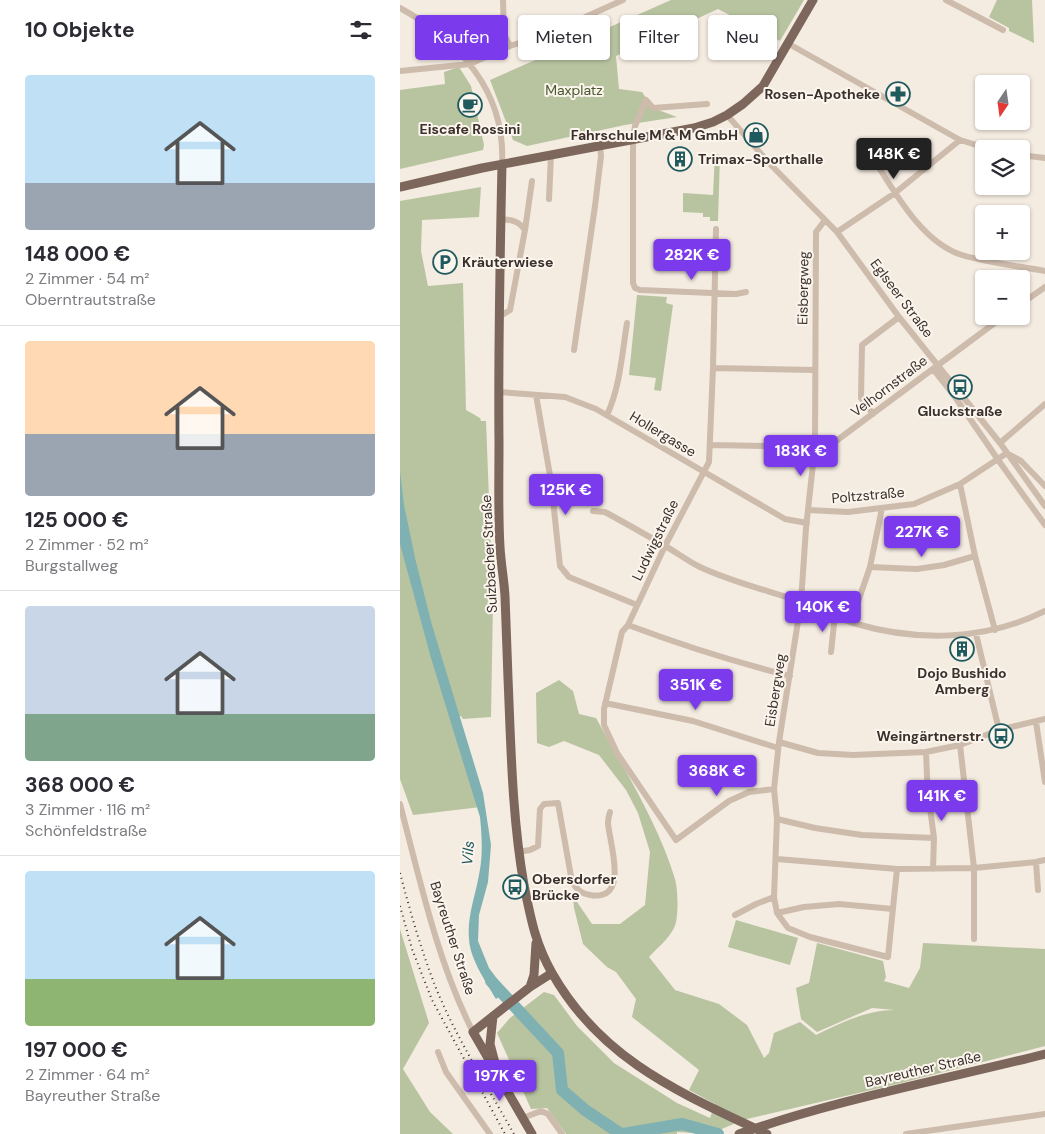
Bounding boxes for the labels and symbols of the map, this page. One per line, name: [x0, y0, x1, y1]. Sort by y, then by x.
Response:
north arrow: [975, 75, 1030, 130]
park label: Maxplatz: [545, 81, 603, 99]
pharmacy icon: Rosen-Apotheke: [885, 81, 911, 107]
place label: Rosen-Apotheke: [764, 85, 880, 103]
cafe icon: Eiscafe Rossini: [457, 92, 483, 118]
place label: Eiscafe Rossini: [420, 120, 521, 138]
shop icon: Fahrschule M & M GmbH: [743, 122, 769, 148]
place label: Fahrschule M & M GmbH: [571, 126, 738, 144]
pin: 148K €: [853, 138, 935, 180]
building icon: Trimax-Sporthalle: [667, 146, 693, 172]
place label: Trimax-Sporthalle: [698, 150, 823, 168]
pin: 282K €: [651, 238, 733, 281]
parking icon: Kräuterwiese: [432, 249, 458, 275]
street label: Eisbergweg: [793, 251, 813, 325]
place label: Kräuterwiese: [462, 253, 553, 271]
street label: Eglseer Straße: [866, 255, 938, 341]
street label: Velhornstraße: [847, 351, 931, 421]
bus stop icon: Gluckstraße: [947, 374, 973, 400]
place label: Gluckstraße: [917, 402, 1003, 420]
street label: Hollergasse: [626, 407, 700, 461]
pin: 183K €: [760, 434, 842, 477]
pin: 125K €: [525, 474, 607, 516]
street label: Poltzstraße: [831, 483, 905, 507]
street label: Sulzbacher Straße: [477, 494, 501, 614]
street label: Ludwigstraße: [628, 496, 682, 584]
pin: 227K €: [881, 516, 963, 558]
pin: 140K €: [782, 590, 864, 633]
building icon: Dojo Bushido Amberg: [949, 636, 975, 662]
street label: Eisbergweg: [760, 652, 790, 728]
place label: Dojo Bushido Amberg: [917, 664, 1007, 698]
pin: 351K €: [655, 668, 737, 711]
bus stop icon: Weingärtnerstr.: [988, 723, 1014, 749]
place label: Weingärtnerstr.: [876, 727, 984, 745]
pin: 368K €: [676, 754, 758, 797]
pin: 141K €: [901, 780, 983, 822]
water label: Vils: [457, 840, 479, 866]
place label: Obersdorfer Brücke: [532, 870, 617, 904]
bus stop icon: Obersdorfer Brücke: [502, 874, 528, 900]
street label: Bayreuther Straße: [426, 879, 480, 997]
street label: Bayreuther Straße: [863, 1047, 983, 1091]
pin: 197K €: [459, 1060, 541, 1102]

